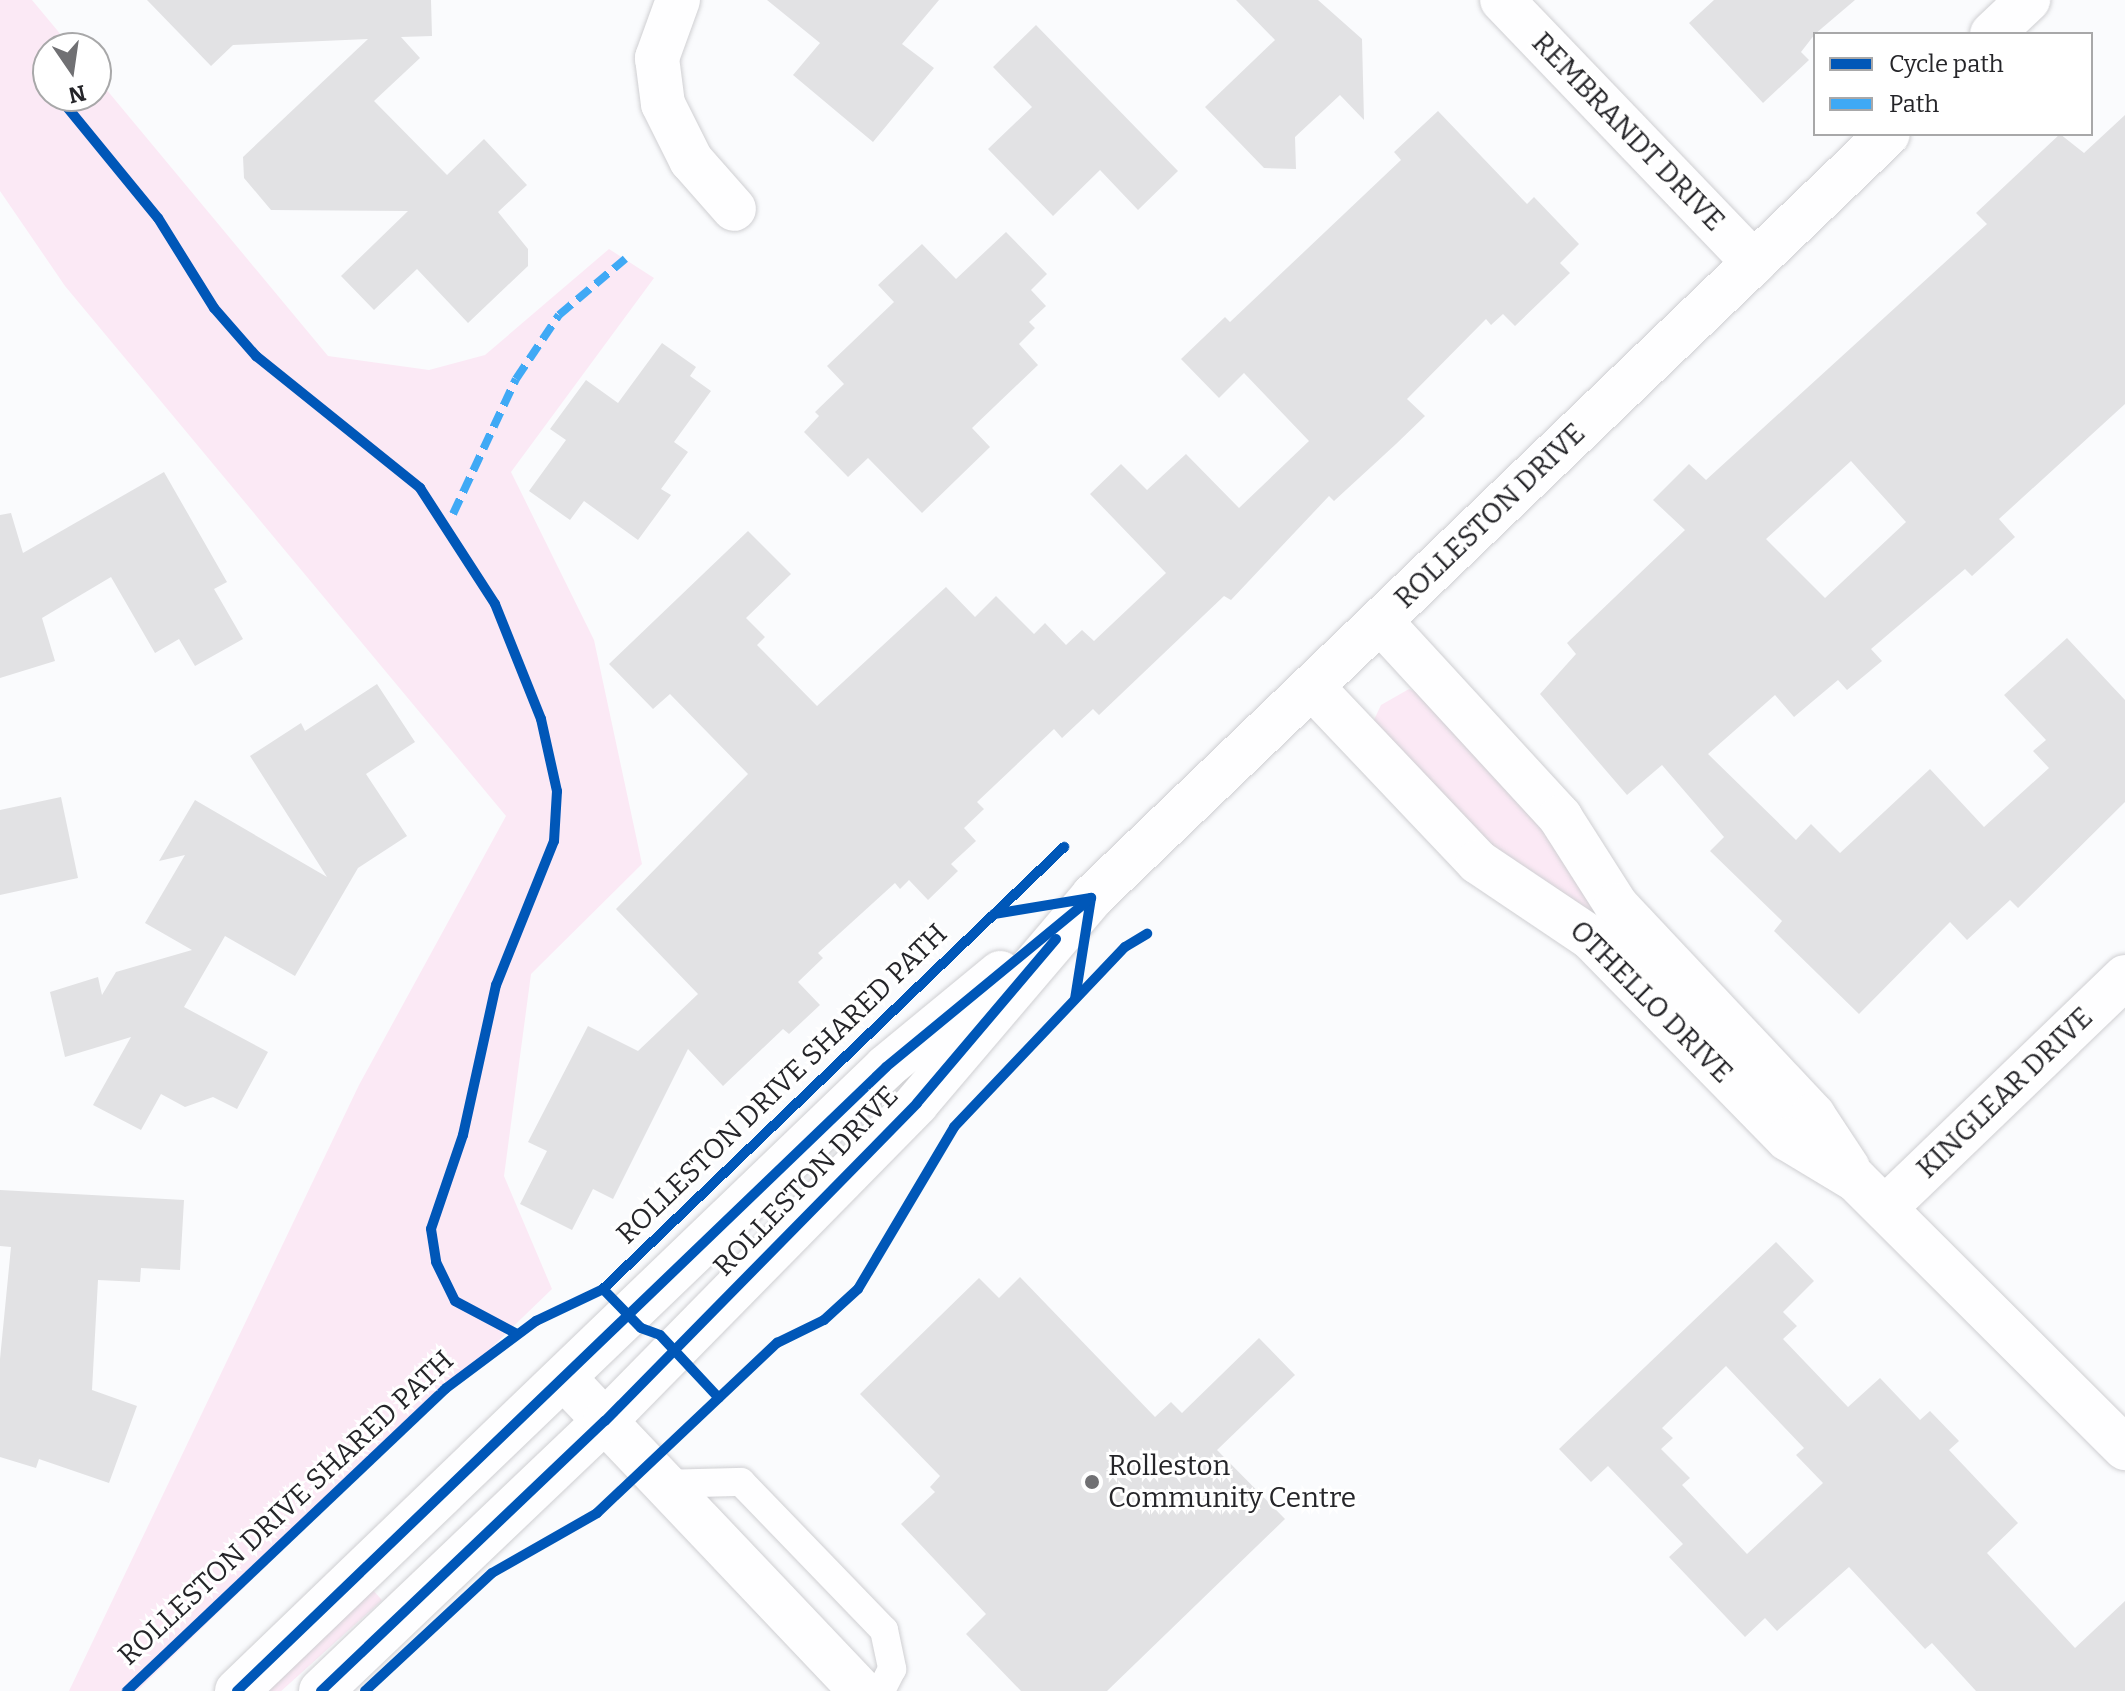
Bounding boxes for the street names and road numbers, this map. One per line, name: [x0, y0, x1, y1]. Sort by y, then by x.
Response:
street label: REMBRANDT DRIVE: [1525, 26, 1731, 238]
street label: ROLLESTON DRIVE: [1388, 417, 1592, 615]
street label: OTHELLO DRIVE: [1563, 914, 1739, 1090]
street label: ROLLESTON DRIVE SHARED PATH: [610, 917, 954, 1251]
street label: KINGLEAR DRIVE: [1910, 1001, 2100, 1185]
street label: ROLLESTON DRIVE: [707, 1079, 905, 1283]
street label: ROLLESTON DRIVE SHARED PATH: [112, 1344, 460, 1672]

